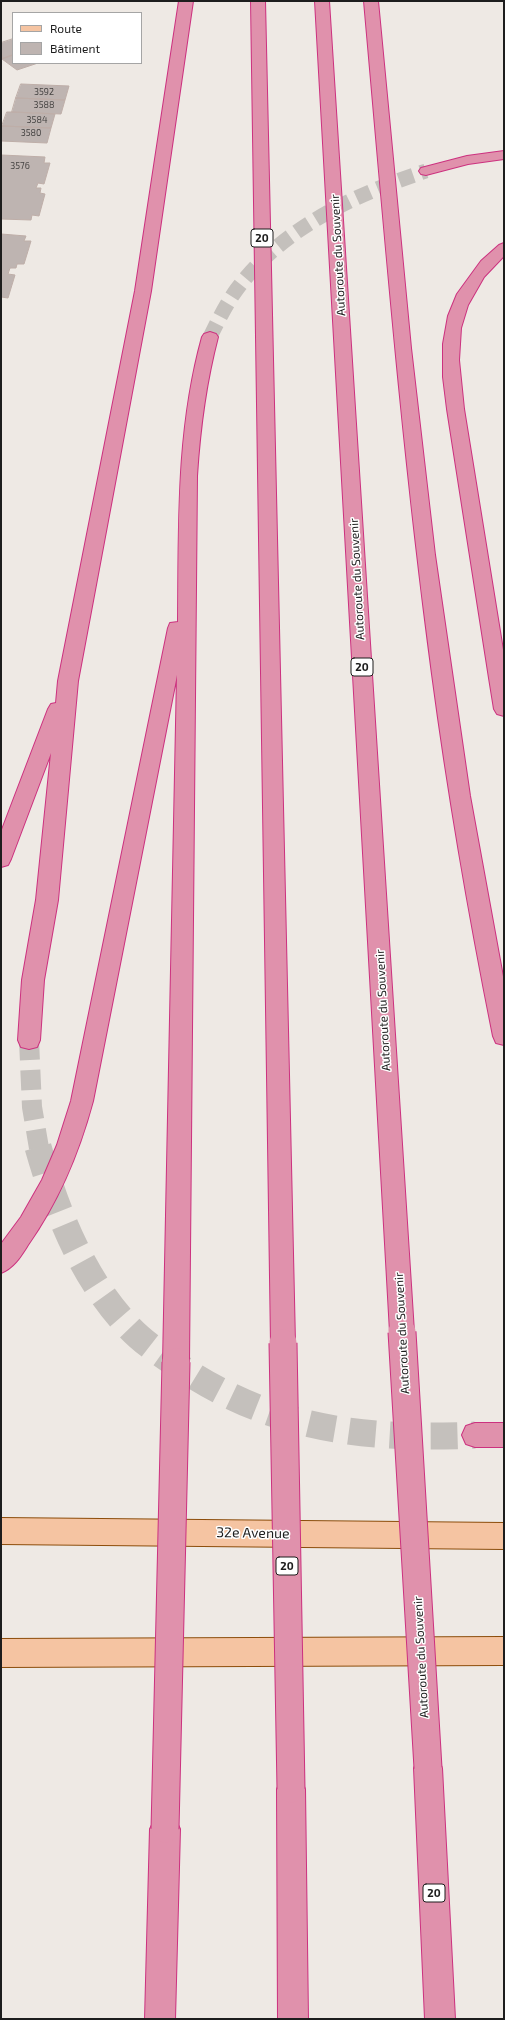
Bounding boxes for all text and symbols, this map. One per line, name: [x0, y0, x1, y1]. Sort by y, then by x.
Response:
legend: [12, 12, 142, 64]
text: Route: [50, 21, 82, 35]
text: Bâtiment: [50, 41, 100, 55]
house number: 3592: [34, 87, 54, 97]
house number: 3588: [34, 100, 54, 110]
house number: 3584: [27, 115, 47, 125]
house number: 3580: [21, 128, 41, 138]
house number: 3576: [10, 161, 30, 171]
street label: Autoroute du Souvenir: [328, 194, 348, 316]
road number: 20: [251, 229, 273, 247]
street label: Autoroute du Souvenir: [347, 518, 367, 640]
road number: 20: [351, 658, 373, 676]
street label: Autoroute du Souvenir: [373, 949, 393, 1071]
street label: Autoroute du Souvenir: [392, 1272, 412, 1394]
street label: 32e Avenue: [216, 1524, 290, 1542]
road number: 20: [276, 1557, 298, 1575]
street label: Autoroute du Souvenir: [411, 1596, 431, 1718]
road number: 20: [423, 1884, 445, 1902]

